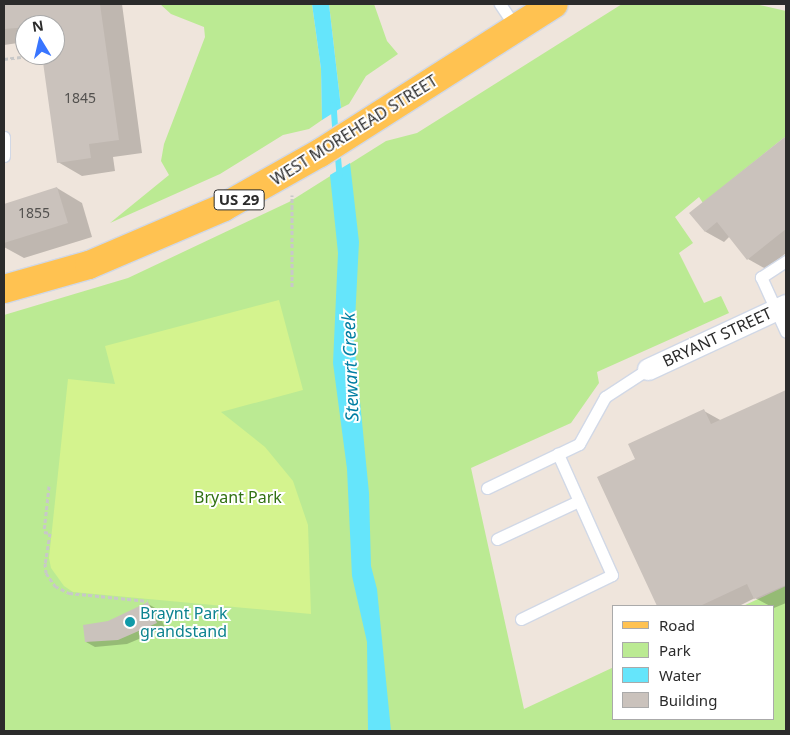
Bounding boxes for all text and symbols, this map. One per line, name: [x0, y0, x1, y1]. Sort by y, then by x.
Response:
north arrow: [15, 15, 65, 65]
text: N: [31, 15, 45, 36]
street label: WEST MOREHEAD STREET: [267, 71, 441, 189]
house number: 1845: [64, 90, 96, 106]
road number: US 29: [213, 188, 265, 212]
house number: 1855: [18, 205, 50, 221]
street label: BRYANT STREET: [659, 303, 775, 371]
water label: Stewart Creek: [337, 312, 363, 422]
park label: Bryant Park: [194, 487, 282, 507]
place label: Braynt Park grandstand: [140, 603, 227, 641]
legend: [612, 605, 775, 720]
text: Road: [659, 615, 695, 635]
marker: Braynt Park grandstand: [124, 616, 136, 628]
text: Park: [659, 640, 691, 660]
text: Water: [659, 665, 701, 685]
text: Building: [659, 690, 717, 710]

